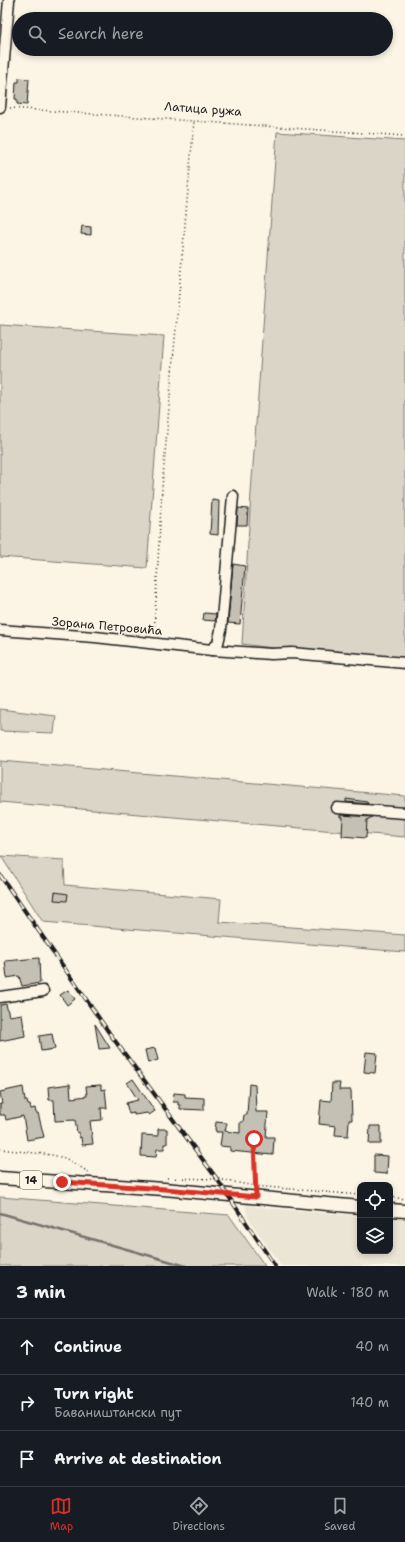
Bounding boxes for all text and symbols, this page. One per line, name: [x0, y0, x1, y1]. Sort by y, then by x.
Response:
search box: [12, 12, 393, 56]
icon: search: [26, 23, 48, 45]
text: Search here: [58, 24, 144, 44]
street label: Латица ружа: [164, 98, 243, 120]
street label: Зорана Петровића: [51, 613, 163, 639]
route start: [245, 1130, 263, 1148]
road number: 14: [20, 1171, 42, 1189]
route end: [53, 1173, 71, 1191]
map controls: [357, 1182, 393, 1254]
button: locate: [357, 1182, 393, 1218]
button: layers: [357, 1218, 393, 1254]
text: 3 min: [16, 1281, 66, 1303]
text: Walk · 180 m: [306, 1284, 389, 1301]
icon: ahead: [16, 1336, 38, 1358]
text: Continue: [54, 1337, 122, 1357]
text: 40 m: [355, 1338, 389, 1355]
text: Turn right: [54, 1384, 134, 1404]
icon: right: [16, 1392, 38, 1414]
text: 140 m: [350, 1394, 389, 1411]
text: Баваништански пут: [54, 1404, 182, 1421]
icon: arrive: [16, 1448, 38, 1470]
text: Arrive at destination: [54, 1449, 222, 1469]
tab: Map: [50, 1495, 73, 1534]
tab: Directions: [172, 1495, 225, 1534]
tab: Saved: [324, 1495, 355, 1534]

